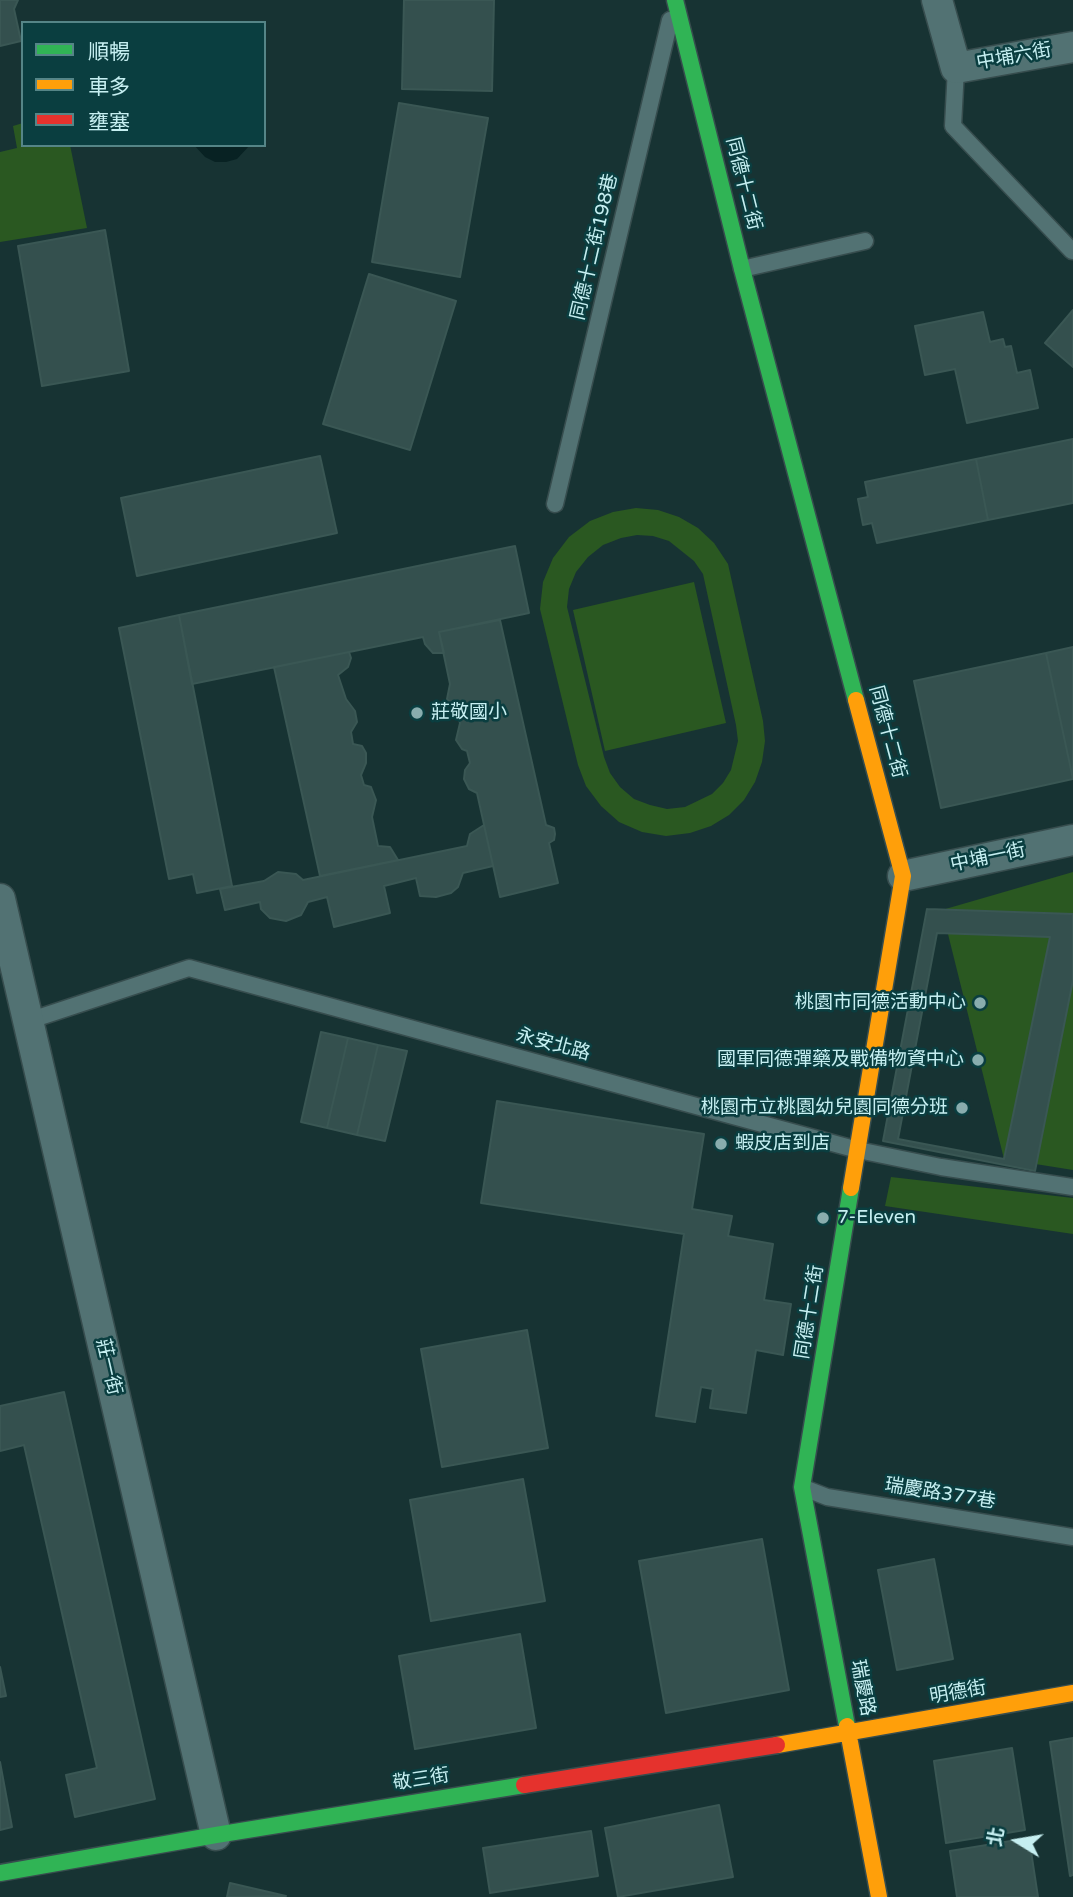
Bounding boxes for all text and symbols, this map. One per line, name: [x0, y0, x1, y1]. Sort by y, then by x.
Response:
legend: [21, 21, 266, 147]
street label: 中埔六街: [975, 39, 1053, 75]
text: 順暢: [88, 40, 130, 65]
text: 車多: [88, 75, 130, 100]
text: 壅塞: [88, 110, 130, 135]
street label: 同德十二街: [720, 135, 766, 233]
street label: 同德十二街198巷: [567, 171, 623, 323]
street label: 同德十二街: [864, 683, 910, 781]
place label: 莊敬國小: [431, 702, 507, 724]
marker: 莊敬國小: [409, 705, 425, 721]
street label: 中埔一街: [948, 839, 1028, 877]
place label: 桃園市同德活動中心: [795, 992, 966, 1014]
marker: 桃園市同德活動中心: [972, 995, 988, 1011]
street label: 永安北路: [513, 1024, 593, 1066]
place label: 國軍同德彈藥及戰備物資中心: [717, 1049, 964, 1071]
marker: 國軍同德彈藥及戰備物資中心: [970, 1052, 986, 1068]
place label: 桃園市立桃園幼兒園同德分班: [701, 1097, 948, 1119]
marker: 桃園市立桃園幼兒園同德分班: [954, 1100, 970, 1116]
place label: 蝦皮店到店: [735, 1133, 830, 1155]
marker: 蝦皮店到店: [713, 1136, 729, 1152]
place label: 7-Eleven: [837, 1207, 916, 1229]
marker: 7-Eleven: [815, 1210, 831, 1226]
street label: 同德十二街: [791, 1263, 829, 1361]
street label: 莊一街: [90, 1337, 126, 1397]
street label: 瑞慶路377巷: [883, 1474, 997, 1514]
street label: 瑞慶路: [845, 1658, 879, 1718]
street label: 明德街: [928, 1677, 988, 1709]
street label: 敬三街: [391, 1764, 451, 1796]
north arrow: [982, 1806, 1052, 1876]
text: 北: [984, 1826, 1009, 1848]

